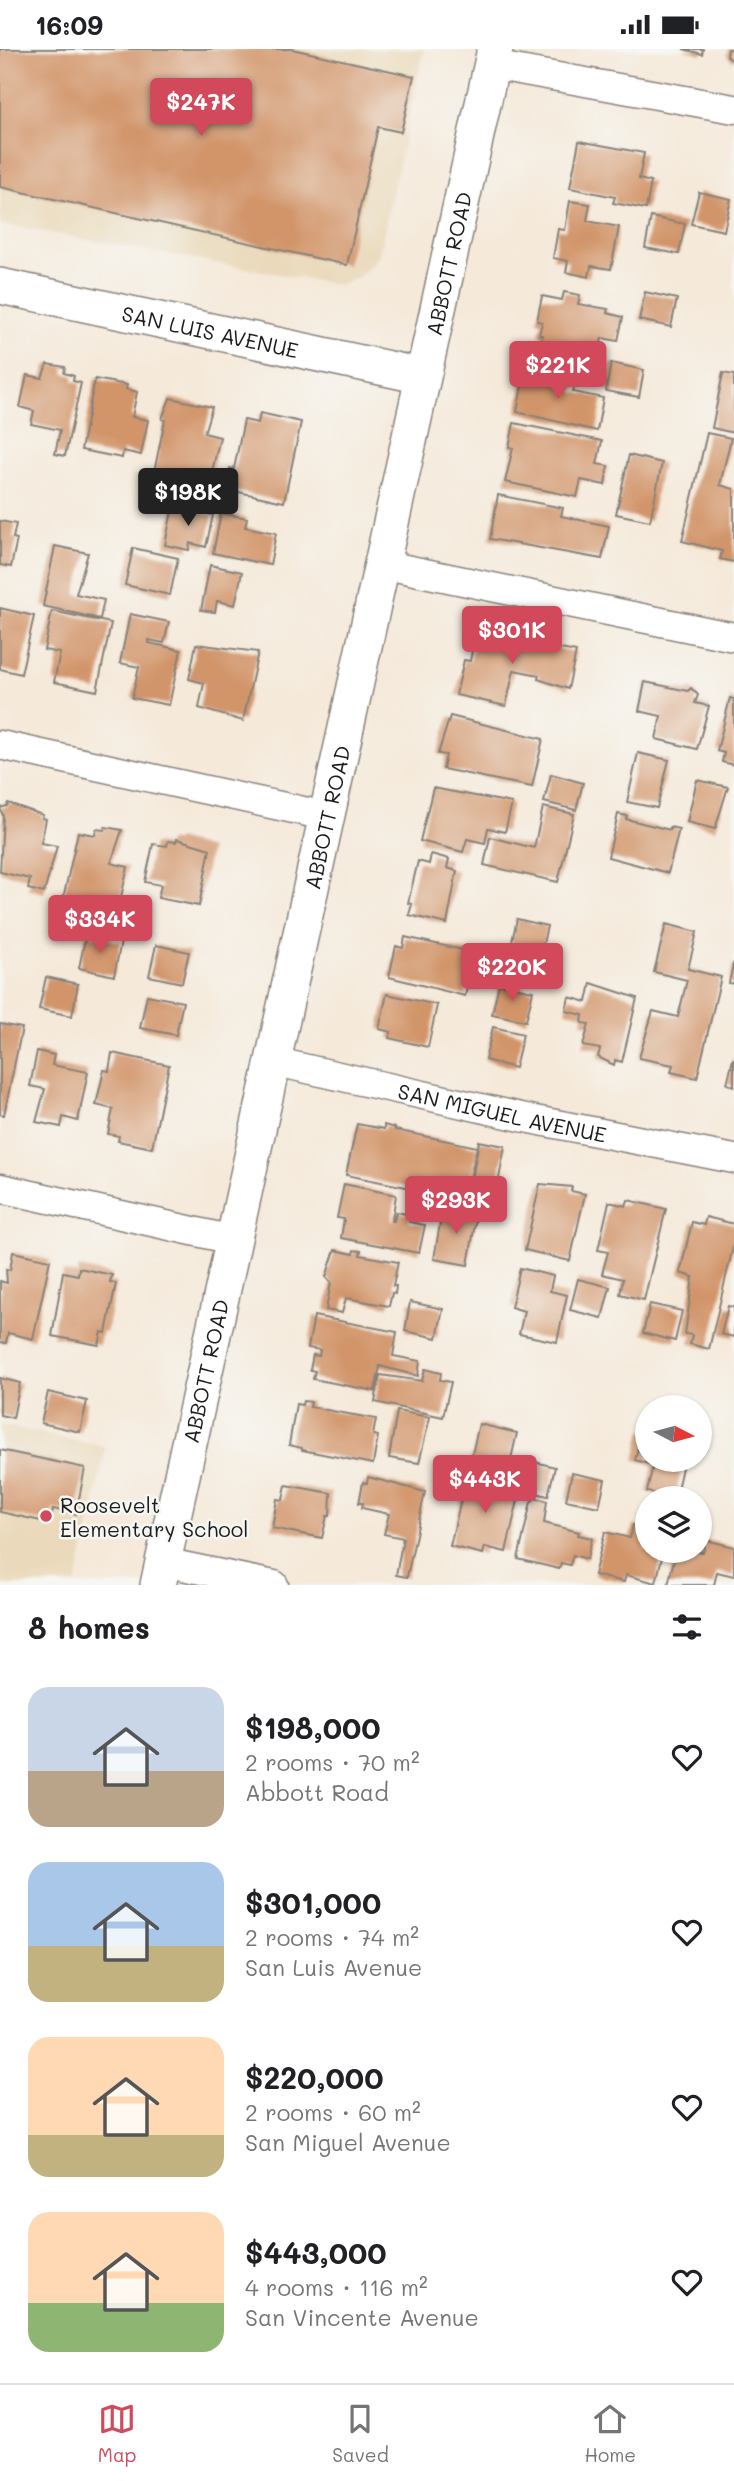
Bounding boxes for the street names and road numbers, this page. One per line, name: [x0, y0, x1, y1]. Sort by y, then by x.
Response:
street label: ABBOTT ROAD: [419, 189, 477, 338]
street label: SAN LUIS AVENUE: [119, 299, 301, 363]
street label: ABBOTT ROAD: [298, 743, 355, 892]
street label: SAN MIGUEL AVENUE: [396, 1076, 609, 1147]
street label: ABBOTT ROAD: [176, 1297, 234, 1446]

